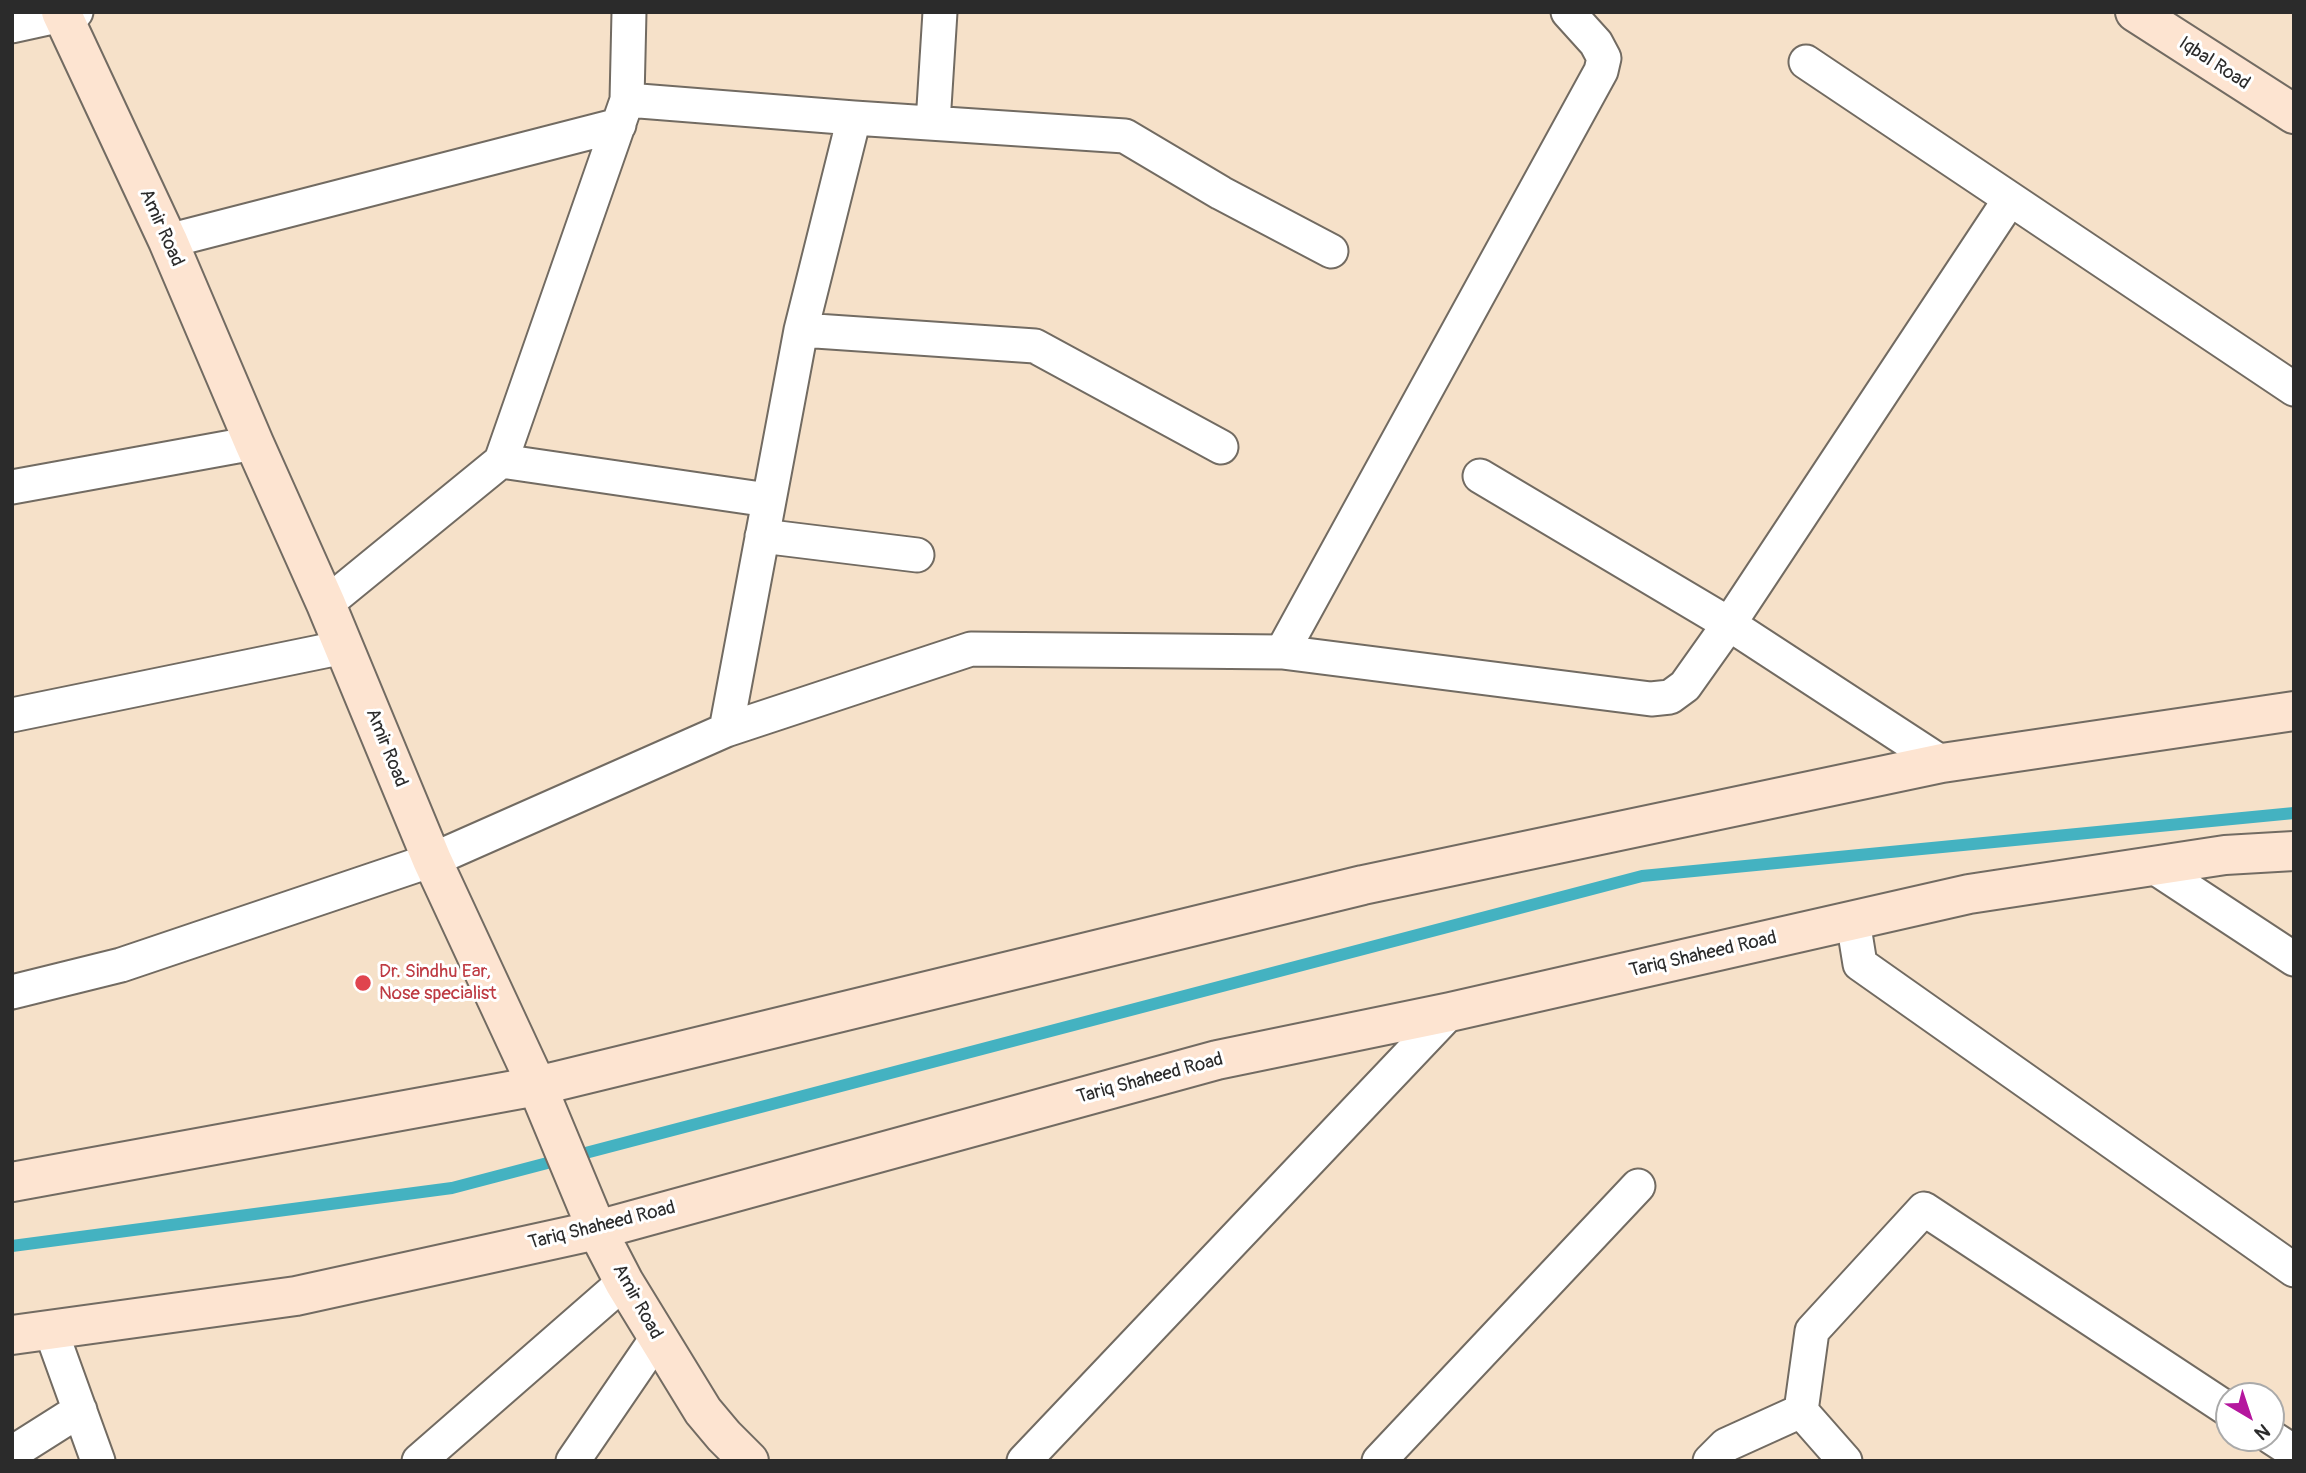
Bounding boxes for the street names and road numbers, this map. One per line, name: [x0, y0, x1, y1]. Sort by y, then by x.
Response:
street label: Iqbal Road: [2174, 33, 2254, 95]
street label: Amir Road: [134, 186, 188, 270]
street label: Amir Road: [360, 706, 412, 790]
street label: Tariq Shaheed Road: [1627, 927, 1779, 983]
street label: Tariq Shaheed Road: [1074, 1048, 1226, 1110]
street label: Tariq Shaheed Road: [526, 1197, 678, 1255]
street label: Amir Road: [607, 1260, 667, 1344]

